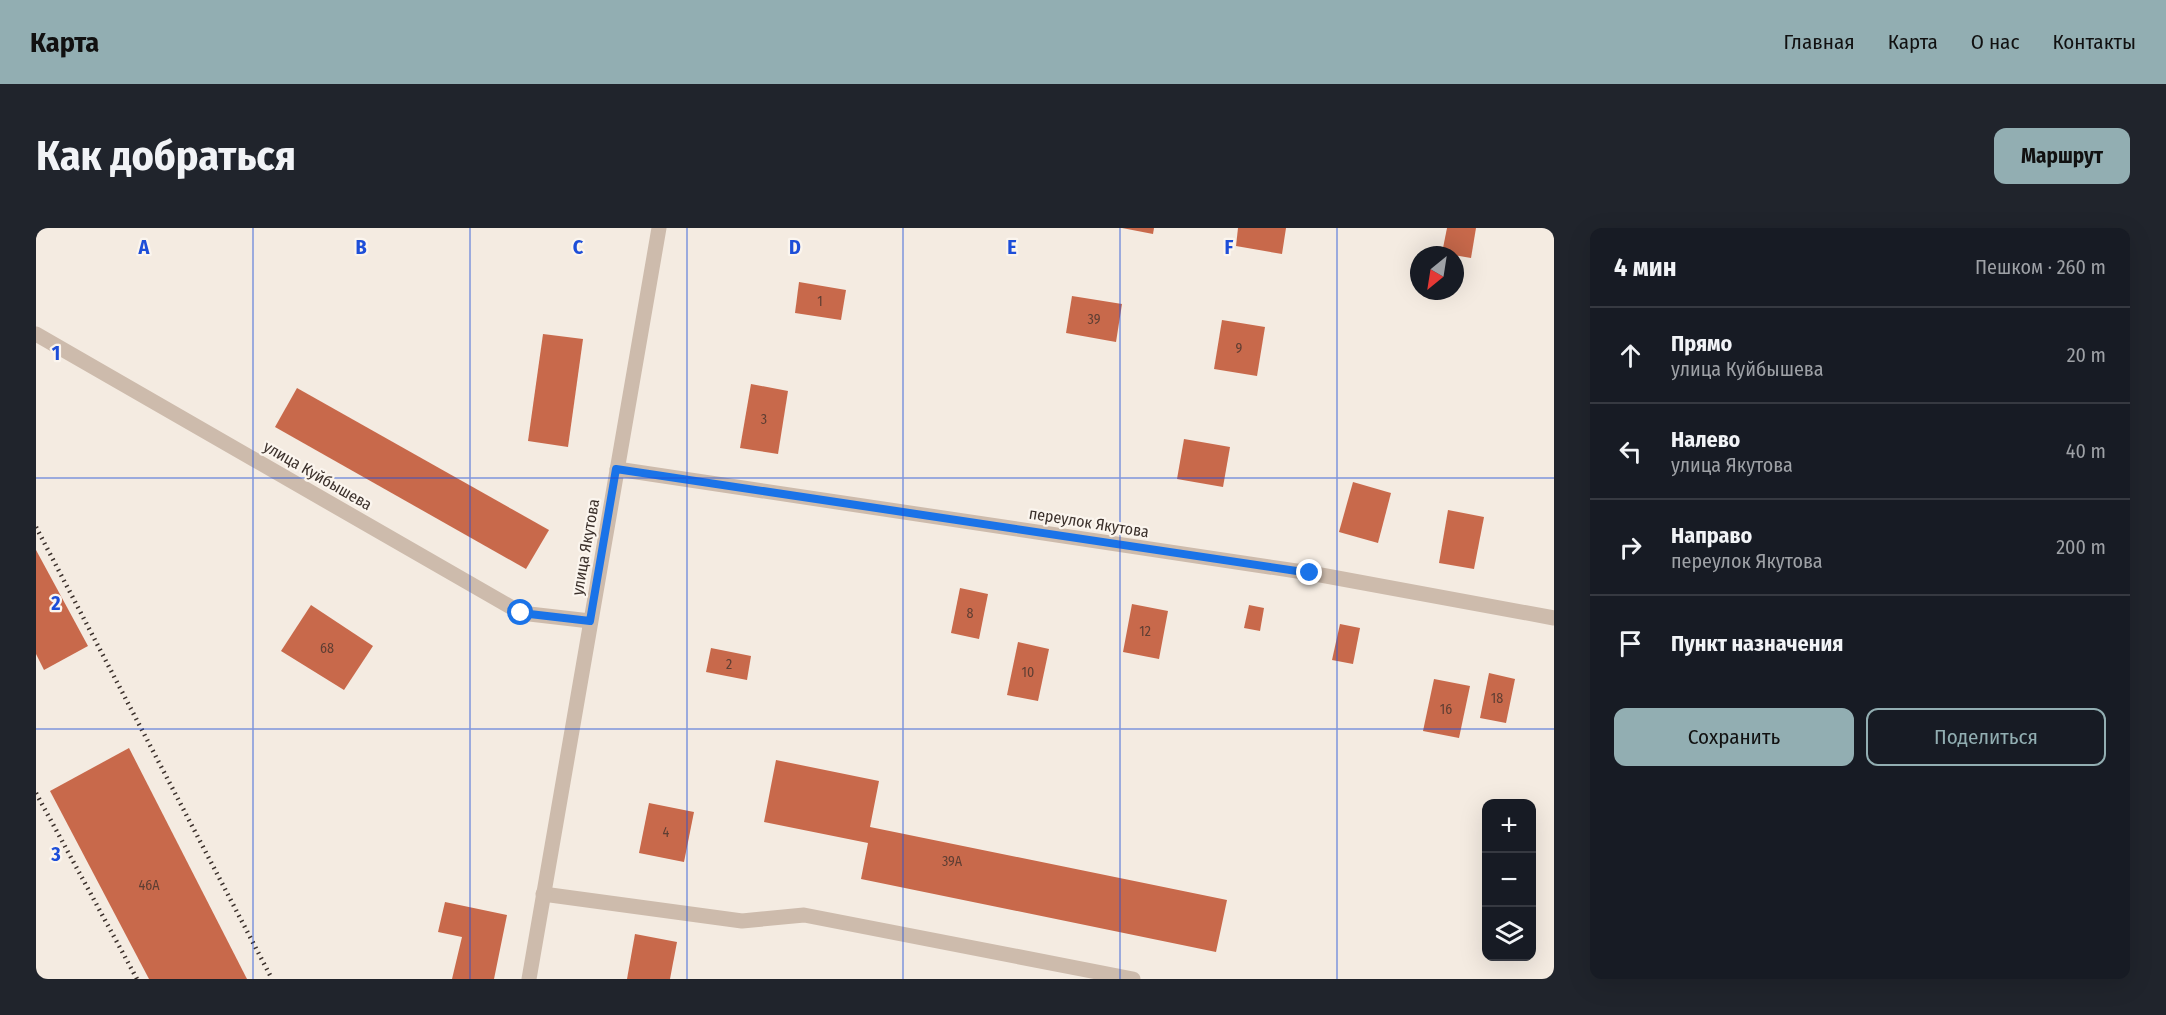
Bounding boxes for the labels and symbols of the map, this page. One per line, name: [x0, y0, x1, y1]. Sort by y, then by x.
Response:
text: A: [138, 235, 151, 259]
text: B: [355, 235, 367, 259]
text: C: [573, 235, 584, 259]
text: D: [789, 235, 801, 259]
text: E: [1007, 235, 1017, 259]
text: F: [1225, 235, 1234, 259]
north arrow: [1410, 246, 1464, 300]
house number: 1: [817, 293, 823, 310]
house number: 39: [1088, 311, 1101, 328]
house number: 9: [1236, 340, 1243, 357]
text: 1: [52, 341, 60, 365]
house number: 3: [761, 411, 767, 428]
street label: улица Куйбышева: [260, 437, 375, 514]
street label: улица Якутова: [568, 497, 603, 597]
street label: переулок Якутова: [1028, 504, 1150, 541]
route end: [1296, 559, 1322, 585]
text: 2: [50, 591, 61, 615]
route start: [507, 599, 533, 625]
house number: 8: [967, 605, 974, 622]
house number: 12: [1139, 623, 1151, 640]
house number: 68: [320, 640, 334, 657]
house number: 2: [726, 656, 732, 673]
house number: 10: [1022, 664, 1034, 681]
house number: 18: [1491, 690, 1503, 707]
house number: 16: [1440, 701, 1452, 718]
house number: 4: [663, 824, 670, 841]
text: 3: [50, 842, 61, 866]
house number: 39А: [942, 853, 963, 870]
house number: 46А: [138, 877, 160, 894]

